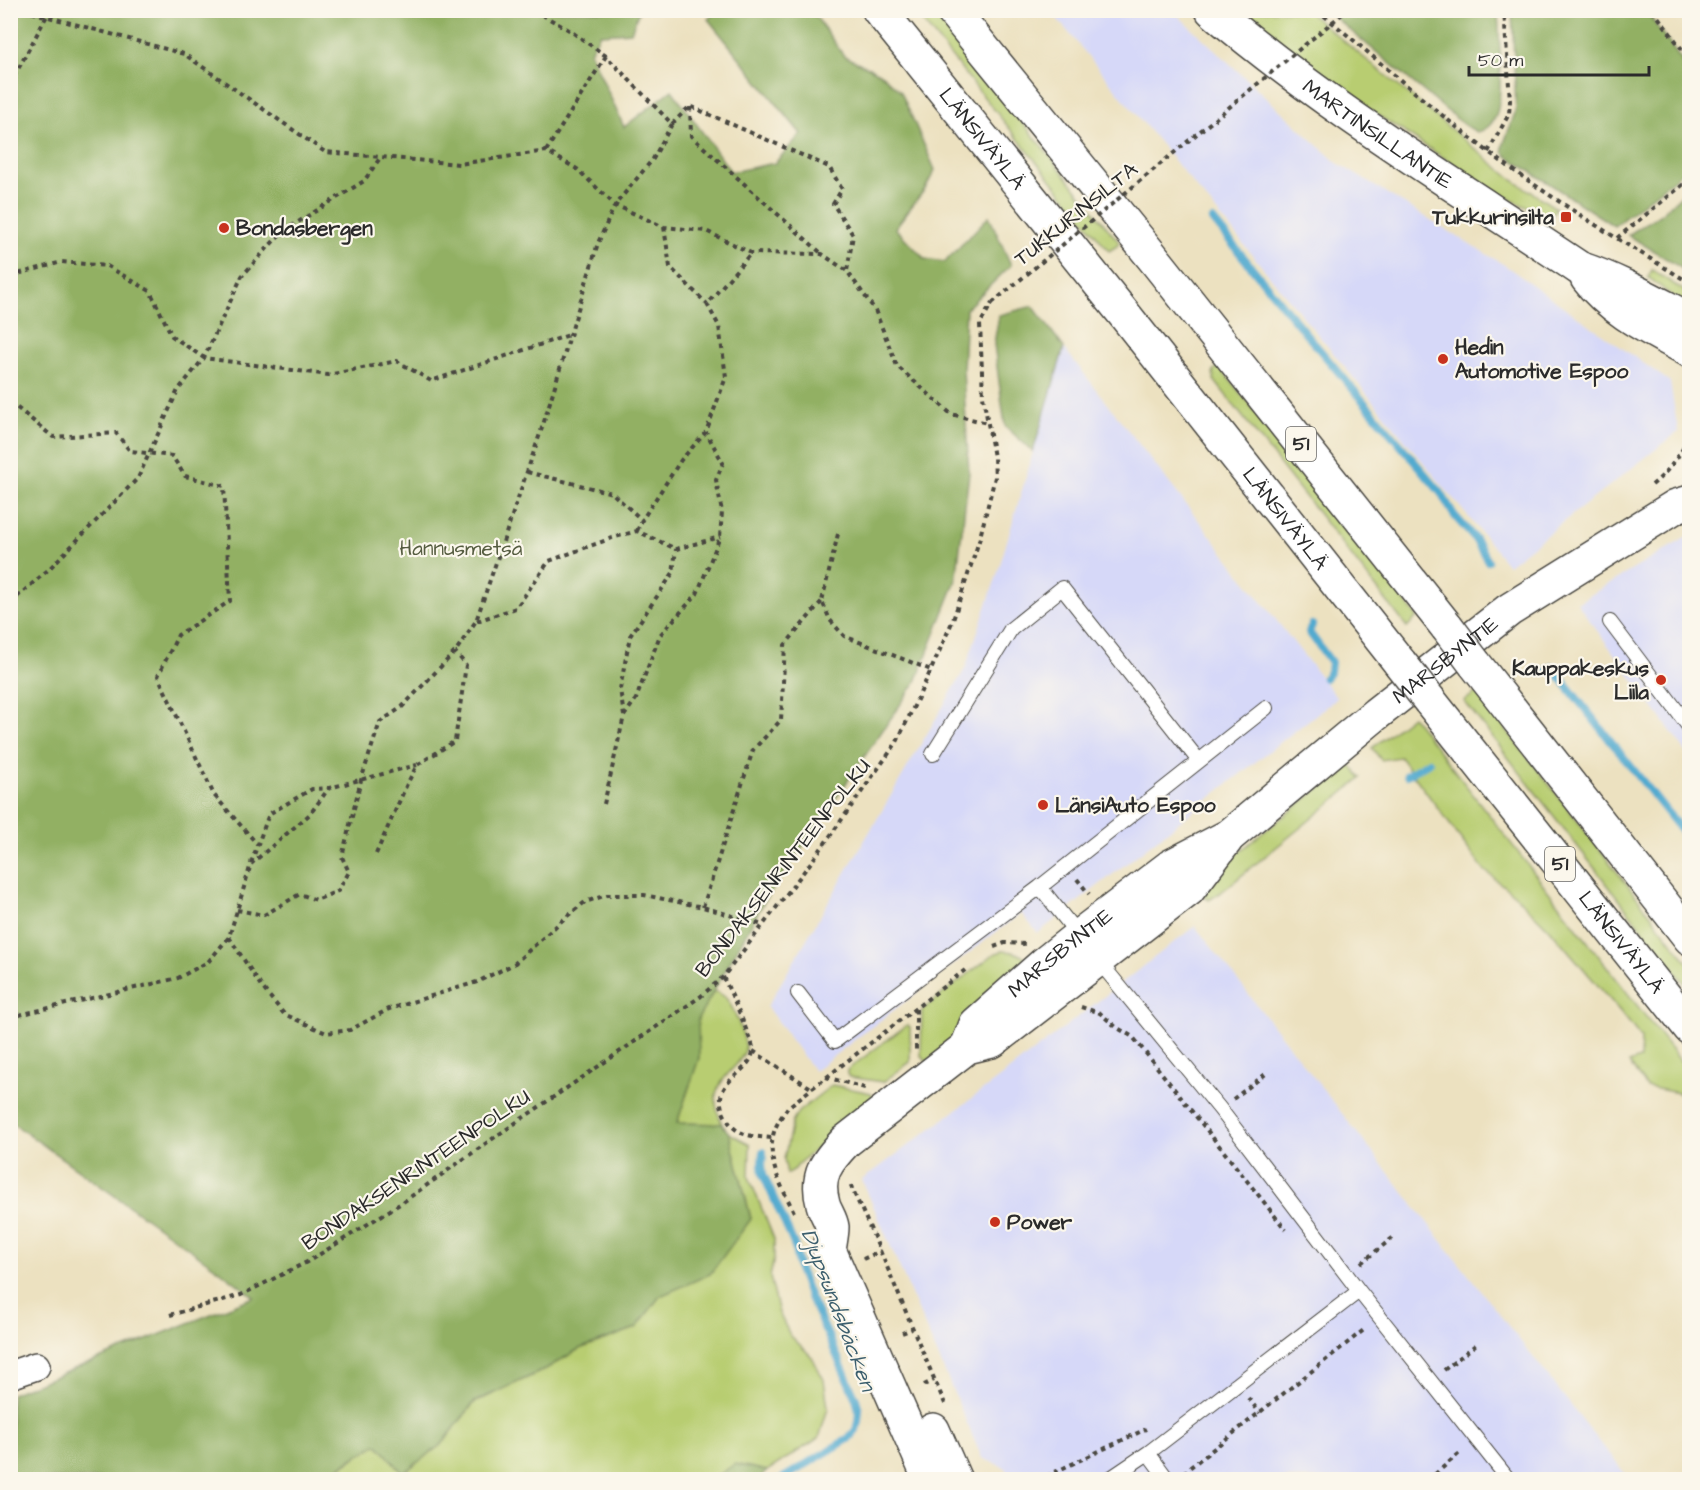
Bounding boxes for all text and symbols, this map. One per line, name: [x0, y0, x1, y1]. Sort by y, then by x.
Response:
scale bar: [1469, 39, 1649, 77]
text: 50 m: [1478, 48, 1523, 73]
street label: MARTINSILLANTIE: [1297, 72, 1459, 196]
street label: LÄNSIVÄYLÄ: [932, 81, 1033, 196]
street label: TUKKURINSILTA: [1008, 155, 1144, 273]
place label: Tukkurinsilta: [1431, 203, 1554, 232]
marker: Tukkurinsilta: [1559, 210, 1573, 224]
place label: Bondasbergen: [236, 214, 373, 245]
marker: Bondasbergen: [217, 221, 231, 235]
place label: Hedin Automotive Espoo: [1455, 333, 1628, 387]
marker: Hedin Automotive Espoo: [1436, 352, 1450, 366]
road number: 51: [1286, 427, 1316, 461]
street label: LÄNSIVÄYLÄ: [1236, 461, 1336, 576]
park label: Hannusmetsä: [399, 534, 523, 563]
street label: MARSBYNTIE: [1386, 609, 1505, 711]
place label: Kauppakeskus Liila: [1512, 654, 1649, 707]
marker: Kauppakeskus Liila: [1654, 673, 1668, 687]
street label: BONDAKSENRINTEENPOLKU: [688, 753, 878, 983]
place label: LänsiAuto Espoo: [1055, 791, 1216, 821]
marker: LänsiAuto Espoo: [1036, 798, 1050, 812]
road number: 51: [1545, 847, 1575, 881]
street label: LÄNSIVÄYLÄ: [1572, 885, 1672, 1000]
street label: MARSBYNTIE: [1001, 901, 1119, 1004]
street label: BONDAKSENRINTEENPOLKU: [296, 1082, 536, 1258]
place label: Power: [1007, 1208, 1073, 1237]
marker: Power: [988, 1215, 1002, 1229]
water label: Djupsundsbäcken: [793, 1225, 884, 1397]

